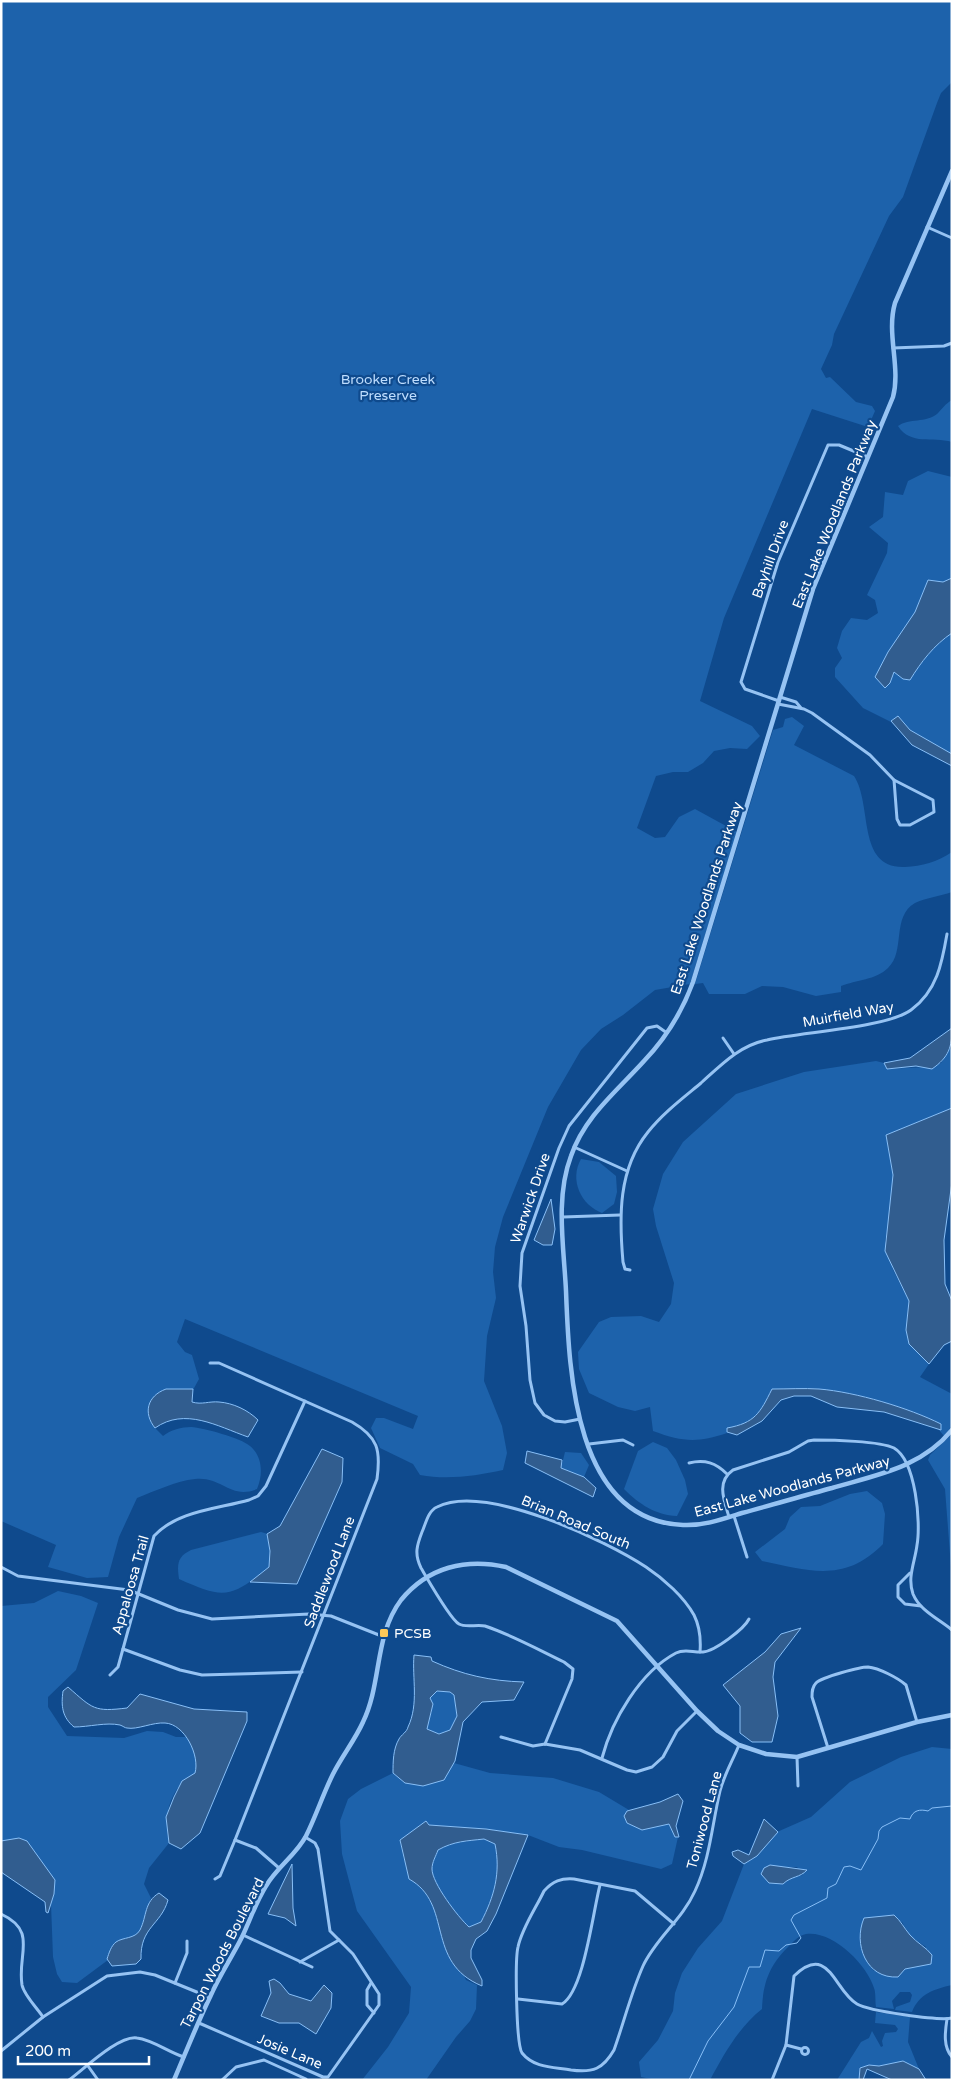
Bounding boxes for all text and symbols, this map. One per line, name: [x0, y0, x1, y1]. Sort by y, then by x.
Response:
park label: Brooker Creek Preserve: [341, 371, 436, 404]
street label: East Lake Woodlands Parkway: [789, 417, 880, 611]
street label: Bayhill Drive: [748, 518, 793, 601]
street label: East Lake Woodlands Parkway: [667, 799, 746, 997]
street label: Muirfield Way: [801, 998, 896, 1031]
street label: Warwick Drive: [507, 1151, 554, 1246]
street label: East Lake Woodlands Parkway: [692, 1452, 892, 1521]
street label: Brian Road South: [519, 1492, 633, 1553]
street label: Saddlewood Lane: [300, 1514, 359, 1630]
street label: Appaloosa Trail: [108, 1534, 153, 1637]
place label: PCSB: [394, 1625, 431, 1642]
marker: PCSB: [378, 1627, 390, 1639]
street label: Toniwood Lane: [683, 1769, 726, 1871]
street label: Tarpon Woods Boulevard: [177, 1875, 268, 2032]
street label: Josie Lane: [255, 2030, 325, 2073]
scale bar: [18, 2034, 149, 2066]
text: 200 m: [25, 2042, 71, 2060]

